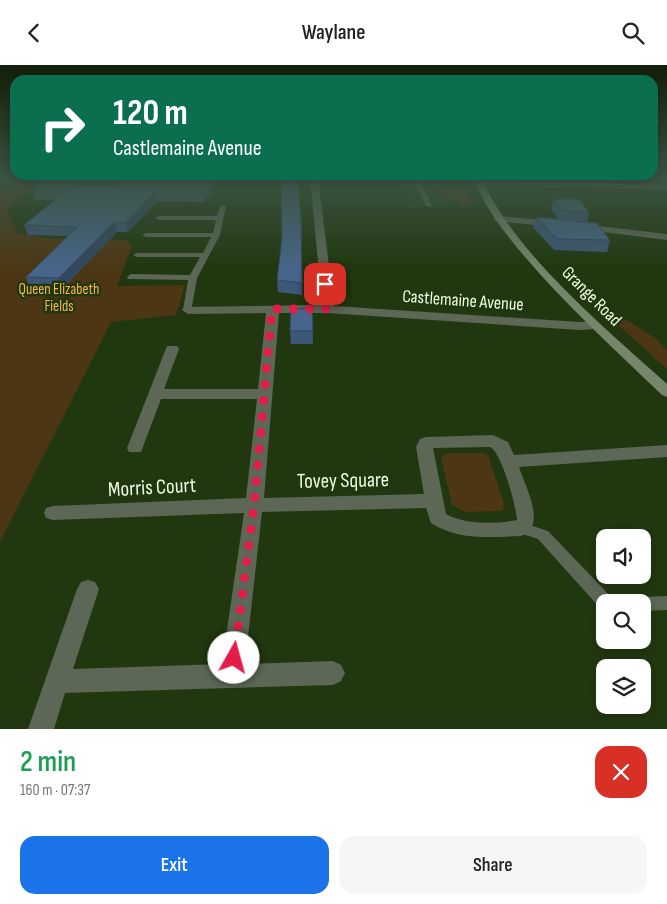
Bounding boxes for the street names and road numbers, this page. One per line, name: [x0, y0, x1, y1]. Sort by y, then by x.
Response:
street label: Grange Road: [557, 262, 626, 331]
street label: Castlemaine Avenue: [402, 286, 524, 315]
street label: Tovey Square: [297, 467, 389, 494]
street label: Morris Court: [107, 473, 197, 502]

